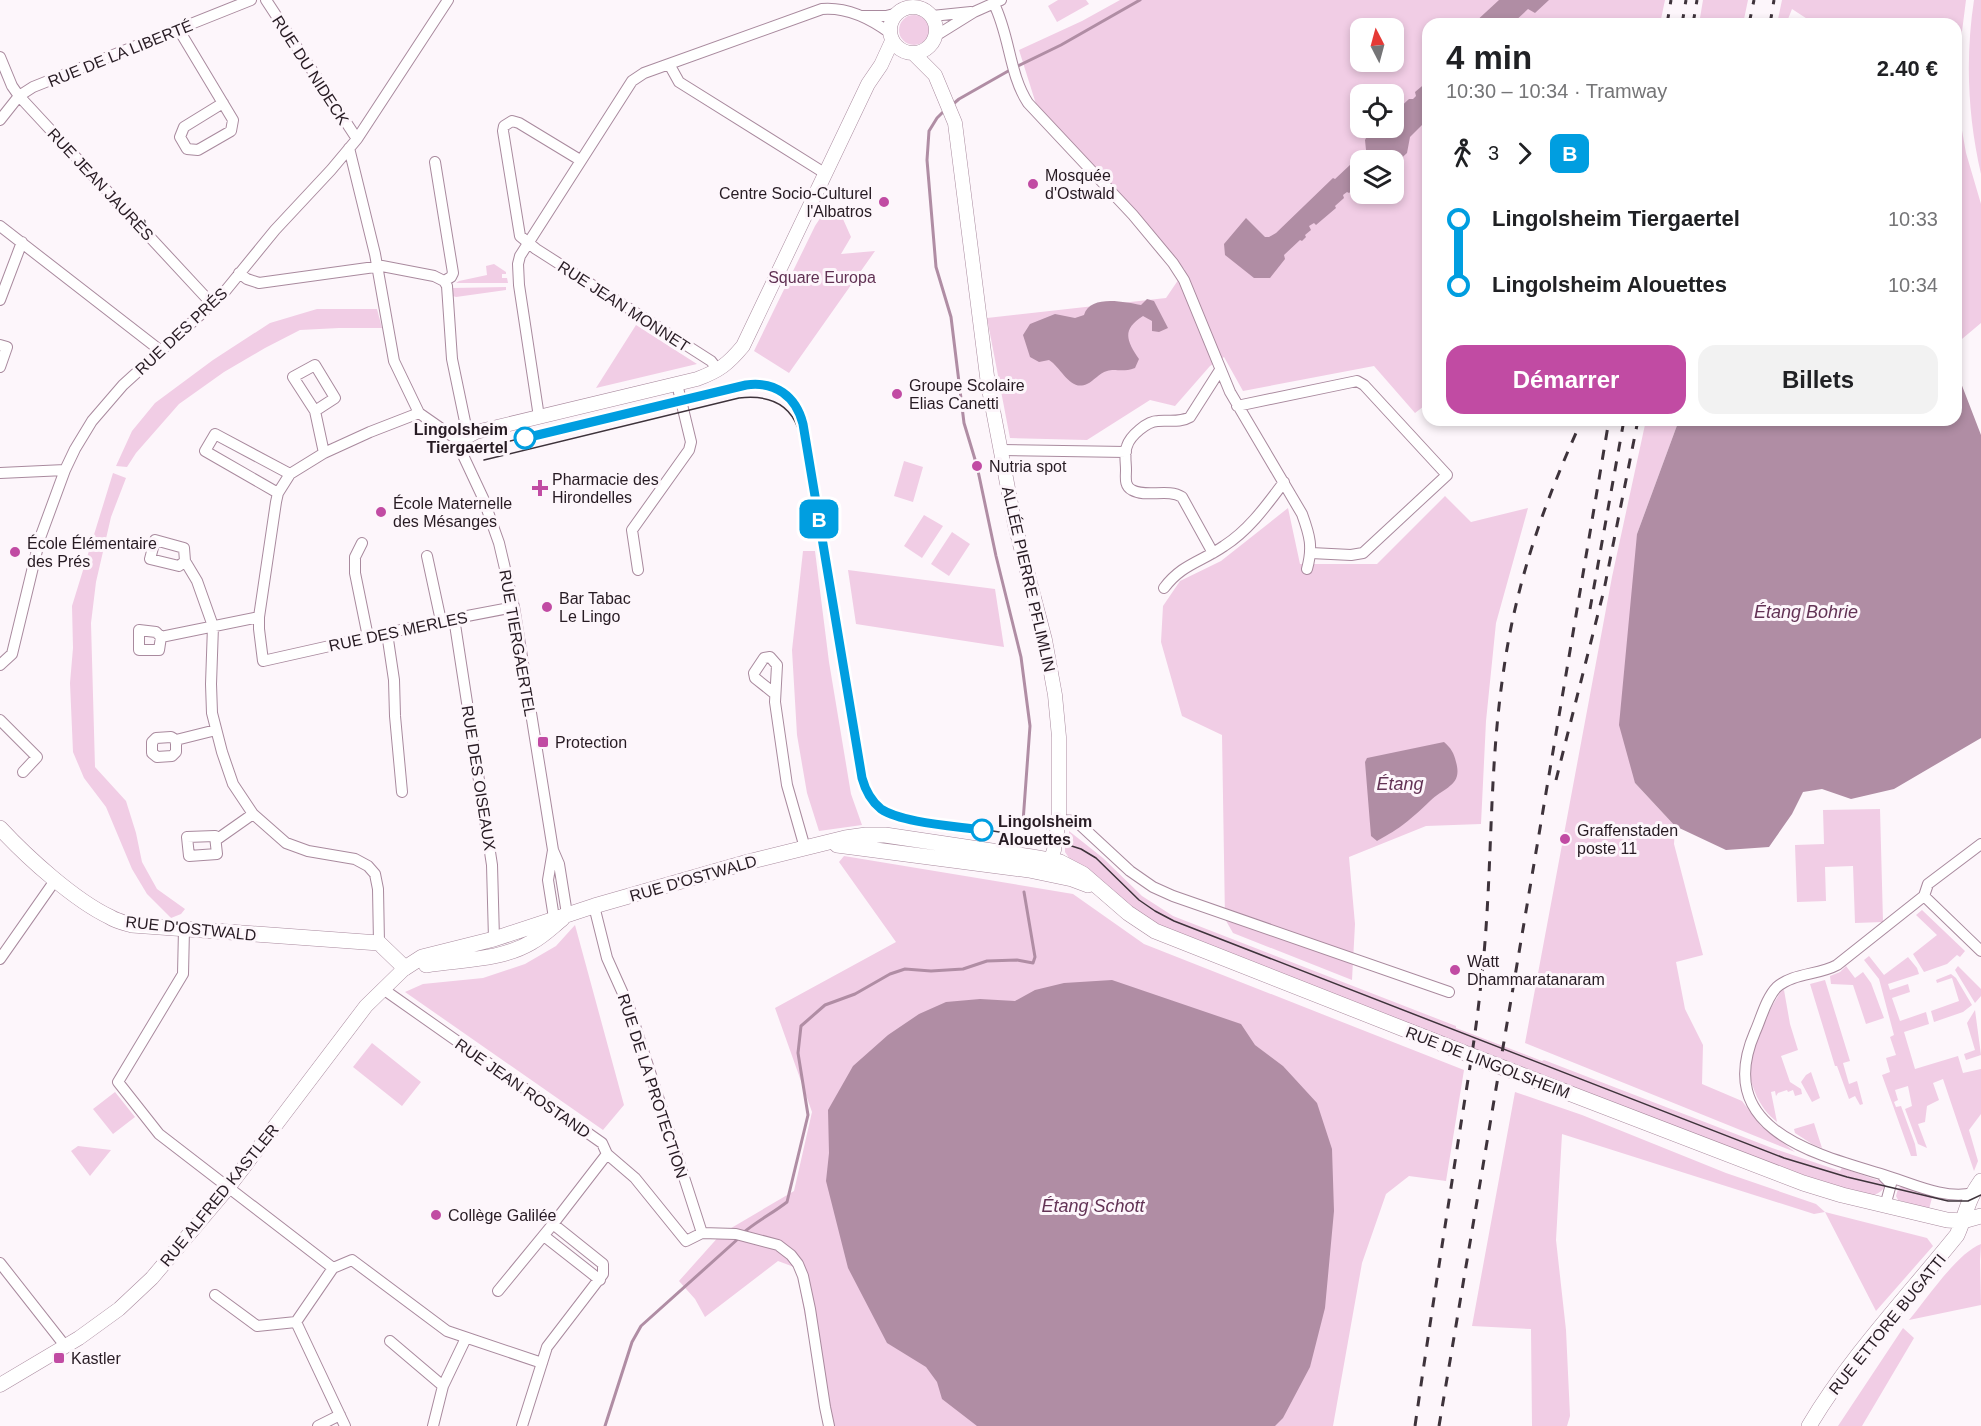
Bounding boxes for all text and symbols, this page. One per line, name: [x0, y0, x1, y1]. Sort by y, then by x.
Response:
street label: RUE DU NIDECK: [269, 13, 352, 128]
street label: RUE DE LA LIBERTÉ: [45, 16, 195, 90]
north arrow: [1350, 18, 1404, 72]
map controls: [1350, 18, 1404, 204]
text: 4 min: [1446, 39, 1532, 76]
text: 2.40 €: [1877, 56, 1938, 81]
text: 10:30 – 10:34 · Tramway: [1446, 80, 1667, 102]
button: locate: [1350, 84, 1404, 138]
street label: RUE JEAN JAURÈS: [44, 124, 158, 244]
icon: walk: [1446, 137, 1479, 170]
icon: forward: [1508, 137, 1541, 170]
text: 3: [1488, 142, 1499, 164]
text: B: [1562, 142, 1577, 165]
button: layers: [1350, 150, 1404, 204]
place label: Mosquée d'Ostwald: [1045, 167, 1115, 202]
marker: Mosquée d'Ostwald: [1026, 177, 1040, 191]
place label: Centre Socio-Culturel l'Albatros: [719, 185, 872, 220]
marker: Centre Socio-Culturel l'Albatros: [877, 195, 891, 209]
text: Lingolsheim Tiergaertel: [1492, 206, 1740, 231]
text: 10:33: [1888, 208, 1938, 230]
street label: RUE JEAN MONNET: [555, 258, 693, 355]
park label: Square Europa: [768, 269, 876, 286]
text: Lingolsheim Alouettes: [1492, 272, 1727, 297]
text: 10:34: [1888, 274, 1938, 296]
street label: RUE DES PRÉS: [131, 284, 231, 378]
button: Démarrer: [1446, 345, 1686, 414]
button: Billets: [1698, 345, 1938, 414]
place label: Groupe Scolaire Elias Canetti: [909, 377, 1025, 412]
marker: Groupe Scolaire Elias Canetti: [890, 387, 904, 401]
place label: Lingolsheim Tiergaertel: [414, 421, 508, 456]
marker: Lingolsheim Tiergaertel: [514, 427, 536, 449]
place label: Nutria spot: [989, 458, 1067, 475]
marker: Nutria spot: [970, 459, 984, 473]
place label: Pharmacie des Hirondelles: [552, 471, 659, 506]
marker: Pharmacie des Hirondelles: [533, 481, 547, 495]
street label: ALLÉE PIERRE PFLIMLIN: [999, 484, 1059, 674]
place label: École Maternelle des Mésanges: [393, 494, 512, 530]
line badge: B: [800, 500, 838, 538]
marker: École Maternelle des Mésanges: [374, 505, 388, 519]
text: B: [811, 508, 827, 531]
place label: École Élémentaire des Prés: [27, 534, 157, 570]
marker: École Élémentaire des Prés: [8, 545, 22, 559]
street label: RUE TIERGAERTEL: [496, 568, 539, 718]
place label: Bar Tabac Le Lingo: [559, 590, 631, 625]
marker: Bar Tabac Le Lingo: [540, 600, 554, 614]
water label: Étang Bohrie: [1754, 602, 1858, 622]
street label: RUE DES MERLES: [327, 608, 469, 655]
street label: RUE DES OISEAUX: [459, 704, 498, 852]
place label: Protection: [555, 734, 627, 751]
marker: Protection: [536, 735, 550, 749]
water label: Étang: [1376, 774, 1424, 794]
place label: Lingolsheim Alouettes: [998, 813, 1092, 848]
marker: Lingolsheim Alouettes: [971, 819, 993, 841]
place label: Graffenstaden poste 11: [1577, 822, 1678, 857]
marker: Graffenstaden poste 11: [1558, 832, 1572, 846]
street label: RUE D'OSTWALD: [628, 852, 759, 905]
street label: RUE D'OSTWALD: [125, 913, 257, 944]
place label: Watt Dhammaratanaram: [1467, 953, 1605, 988]
marker: Watt Dhammaratanaram: [1448, 963, 1462, 977]
street label: RUE DE LA PROTECTION: [615, 992, 690, 1181]
street label: RUE DE LINGOLSHEIM: [1403, 1023, 1572, 1102]
street label: RUE JEAN ROSTAND: [452, 1035, 593, 1141]
street label: RUE ALFRED KASTLER: [157, 1121, 282, 1270]
water label: Étang Schott: [1041, 1196, 1146, 1216]
place label: Collège Galilée: [448, 1207, 557, 1224]
marker: Collège Galilée: [429, 1208, 443, 1222]
street label: RUE ETTORE BUGATTI: [1826, 1251, 1949, 1398]
place label: Kastler: [71, 1350, 121, 1367]
marker: Kastler: [52, 1351, 66, 1365]

